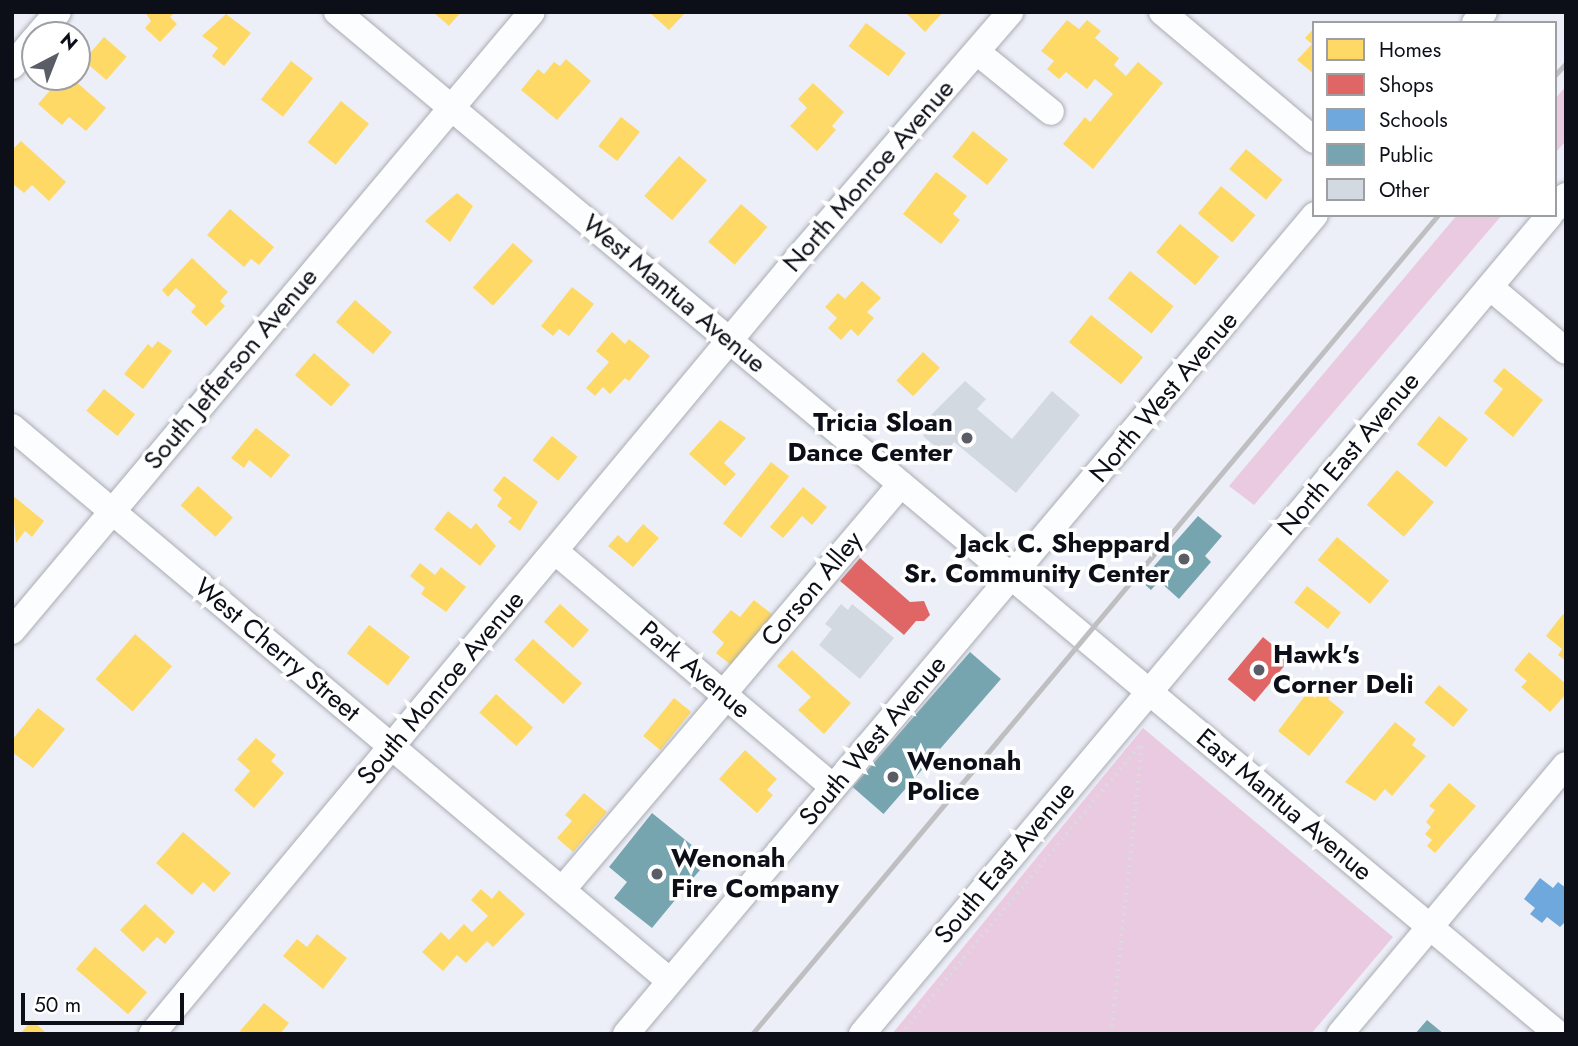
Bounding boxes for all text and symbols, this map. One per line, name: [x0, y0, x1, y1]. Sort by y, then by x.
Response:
north arrow: [21, 21, 91, 91]
legend: [1312, 21, 1557, 217]
text: N: [54, 26, 84, 57]
text: Homes: [1379, 35, 1441, 65]
text: Shops: [1379, 70, 1433, 100]
street label: North Monroe Avenue: [777, 73, 961, 279]
text: Schools: [1379, 105, 1448, 135]
text: Public: [1379, 140, 1433, 170]
text: Other: [1379, 175, 1430, 205]
street label: West Mantua Avenue: [576, 208, 772, 380]
street label: South Jefferson Avenue: [138, 262, 324, 476]
street label: North West Avenue: [1083, 305, 1245, 489]
street label: North East Avenue: [1272, 366, 1426, 542]
place label: Tricia Sloan Dance Center: [788, 407, 953, 468]
marker: Tricia Sloan Dance Center: [959, 430, 975, 446]
street label: Corson Alley: [755, 525, 869, 653]
place label: Jack C. Sheppard Sr. Community Center: [904, 528, 1170, 590]
marker: Jack C. Sheppard Sr. Community Center: [1176, 551, 1192, 567]
street label: West Cherry Street: [188, 572, 366, 728]
street label: South Monroe Avenue: [351, 585, 531, 791]
street label: Park Avenue: [633, 615, 757, 725]
place label: Hawk's Corner Deli: [1273, 639, 1414, 700]
street label: South West Avenue: [793, 650, 953, 832]
marker: Hawk's Corner Deli: [1251, 662, 1267, 678]
street label: East Mantua Avenue: [1190, 722, 1378, 888]
place label: Wenonah Police: [907, 746, 1022, 808]
marker: Wenonah Police: [885, 769, 901, 785]
street label: South East Avenue: [928, 776, 1082, 950]
place label: Wenonah Fire Company: [671, 843, 839, 904]
marker: Wenonah Fire Company: [649, 866, 665, 882]
scale bar: [24, 979, 187, 1023]
text: 50 m: [34, 990, 81, 1020]

